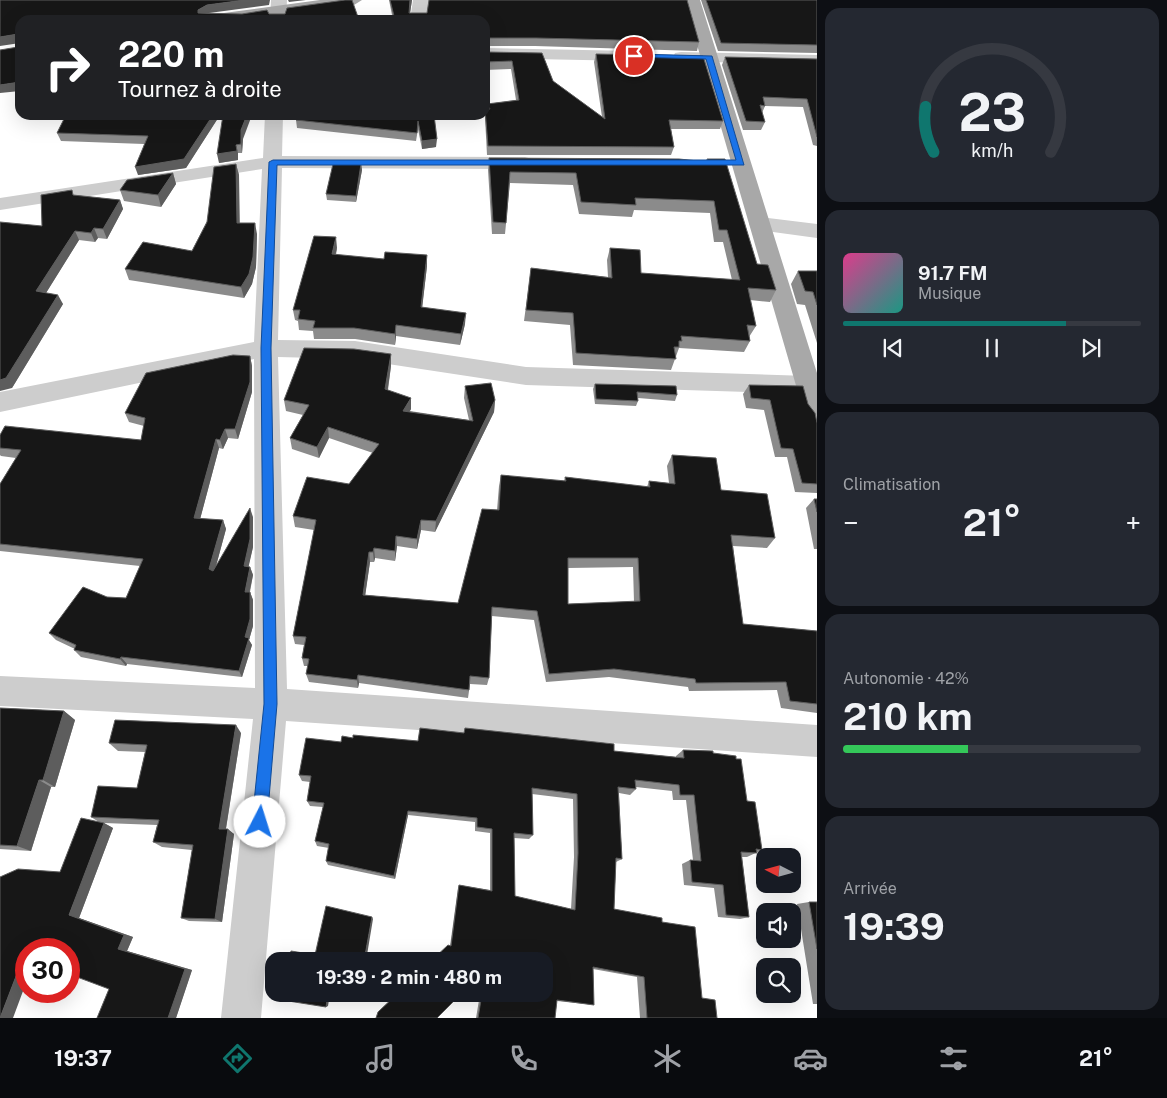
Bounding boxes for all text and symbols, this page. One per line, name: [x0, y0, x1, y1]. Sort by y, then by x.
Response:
text: 220 m: [118, 34, 224, 75]
icon: right: [35, 35, 100, 100]
pin: [613, 35, 655, 77]
icon: arrive: [620, 42, 648, 70]
text: Tournez à droite: [118, 76, 282, 102]
text: 23: [958, 82, 1026, 143]
text: km/h: [971, 140, 1013, 161]
text: 91.7 FM: [918, 262, 988, 284]
text: Musique: [918, 284, 981, 303]
icon: previous: [879, 334, 907, 362]
icon: pause: [978, 334, 1006, 362]
icon: next: [1077, 334, 1105, 362]
text: Climatisation: [843, 475, 940, 494]
text: 21°: [963, 500, 1021, 545]
text: −: [843, 506, 859, 539]
text: +: [1125, 506, 1141, 539]
text: Autonomie · 42%: [843, 669, 969, 688]
text: 210 km: [843, 694, 973, 739]
position arrow: [233, 795, 285, 847]
north arrow: [756, 848, 801, 892]
map controls: [756, 848, 801, 1003]
text: Arrivée: [843, 879, 897, 898]
button: sound: [756, 903, 801, 948]
text: 19:39: [843, 904, 945, 949]
speed limit sign: 30: [15, 938, 80, 1003]
button: search: [756, 958, 801, 1003]
text: 19:39 · 2 min · 480 m: [316, 966, 502, 988]
icon: directions: [220, 1041, 255, 1076]
icon: music: [363, 1041, 398, 1076]
icon: phone: [506, 1041, 541, 1076]
icon: climate: [650, 1041, 685, 1076]
icon: car: [793, 1041, 828, 1076]
icon: filters: [936, 1041, 971, 1076]
text: 19:37: [54, 1045, 112, 1071]
text: 21°: [1079, 1045, 1113, 1071]

